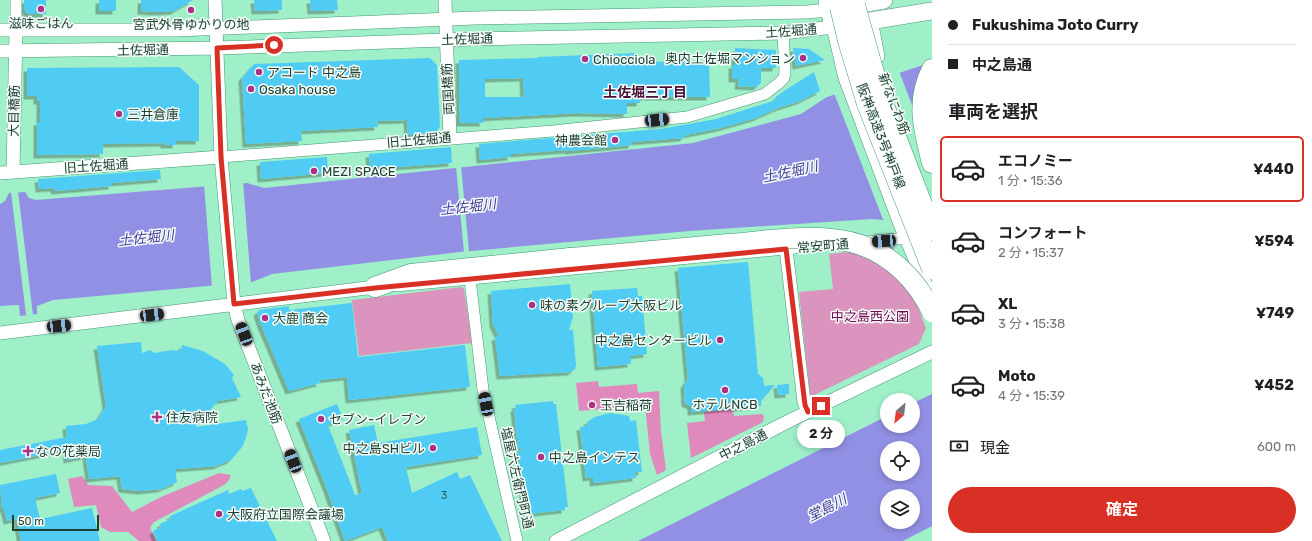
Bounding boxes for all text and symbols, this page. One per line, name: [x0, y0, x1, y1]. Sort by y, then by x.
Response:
marker: 滋味ごはん: [36, 4, 46, 14]
marker: 宮武外骨ゆかりの地: [186, 5, 196, 15]
place label: 滋味ごはん: [8, 16, 74, 31]
text: Fukushima Joto Curry: [972, 16, 1139, 34]
place label: 宮武外骨ゆかりの地: [132, 17, 250, 32]
street label: 土佐堀通: [765, 22, 817, 40]
street label: 土佐堀通: [441, 31, 493, 47]
route start: [265, 36, 283, 54]
street label: 土佐堀通: [117, 42, 169, 58]
place label: 奥内土佐堀マンション: [665, 51, 795, 66]
place label: Chiocciola: [593, 52, 655, 67]
marker: 奥内土佐堀マンション: [798, 53, 808, 63]
marker: Chiocciola: [580, 54, 590, 64]
text: 中之島通: [972, 56, 1032, 74]
street label: 両国橋筋: [439, 63, 457, 115]
place label: アコード 中之島: [267, 65, 361, 80]
marker: アコード 中之島: [254, 67, 264, 77]
street label: 新なにわ筋: [875, 71, 913, 137]
street label: 阪神高速3号神戸線: [854, 81, 908, 191]
place label: Osaka house: [259, 82, 336, 97]
marker: Osaka house: [246, 84, 256, 94]
district label: 土佐堀三丁目: [603, 84, 687, 101]
street label: 大目橋筋: [6, 85, 22, 137]
text: 車両を選択: [948, 101, 1038, 123]
place label: 三井倉庫: [127, 107, 179, 122]
marker: 三井倉庫: [114, 109, 124, 119]
car: [644, 113, 670, 127]
street label: 旧土佐堀通: [386, 130, 452, 150]
place label: 神農会館: [555, 133, 607, 148]
marker: 神農会館: [610, 135, 620, 145]
icon: car: [950, 151, 986, 187]
text: エコノミー: [998, 152, 1073, 170]
street label: 旧土佐堀通: [63, 156, 129, 176]
water label: 土佐堀川: [761, 157, 821, 186]
text: ¥440: [1253, 160, 1294, 178]
place label: MEZI SPACE: [322, 164, 396, 179]
marker: MEZI SPACE: [309, 166, 319, 176]
text: 1 分 · 15:36: [998, 173, 1063, 188]
water label: 土佐堀川: [439, 195, 499, 218]
icon: car: [950, 223, 986, 259]
text: コンフォート: [998, 224, 1088, 242]
water label: 土佐堀川: [117, 226, 177, 249]
text: ¥594: [1254, 232, 1294, 250]
car: [872, 234, 896, 248]
street label: 常安町通: [796, 236, 850, 256]
text: 2 分 · 15:37: [998, 245, 1064, 260]
icon: car: [950, 295, 986, 331]
text: XL: [998, 295, 1017, 313]
place label: 味の素グループ大阪ビル: [540, 298, 682, 313]
marker: 味の素グループ大阪ビル: [527, 300, 537, 310]
text: ¥749: [1256, 304, 1294, 322]
car: [139, 308, 165, 322]
park label: 中之島西公園: [831, 309, 909, 324]
place label: 大鹿 商会: [273, 311, 328, 326]
marker: 大鹿 商会: [260, 313, 270, 323]
text: 3 分 · 15:38: [998, 316, 1065, 331]
car: [46, 319, 72, 333]
car: [234, 321, 254, 347]
place label: 中之島センタービル: [595, 333, 712, 348]
marker: 中之島センタービル: [715, 335, 725, 345]
street label: あみだ池筋: [247, 360, 285, 426]
icon: car: [950, 367, 986, 403]
text: Moto: [998, 367, 1036, 385]
text: ¥452: [1254, 376, 1294, 394]
marker: ホテルNCB: [720, 385, 730, 395]
text: 4 分 · 15:39: [998, 388, 1065, 403]
car: [478, 391, 494, 417]
north arrow: [880, 393, 920, 433]
map controls: [880, 393, 920, 529]
place label: ホテルNCB: [692, 397, 758, 412]
route end: [812, 397, 830, 415]
place label: 玉吉稲荷: [600, 398, 652, 413]
marker: 玉吉稲荷: [587, 400, 597, 410]
place label: 住友病院: [166, 410, 218, 425]
marker: 住友病院: [151, 411, 163, 423]
place label: セブン-イレブン: [329, 412, 426, 427]
marker: セブン-イレブン: [316, 414, 326, 424]
callout: 2 分: [797, 420, 845, 448]
street label: 塩屋六左衛門町通: [498, 426, 536, 530]
text: 2 分: [809, 426, 833, 441]
street label: 中之島通: [716, 427, 770, 463]
icon: cash: [948, 435, 970, 457]
text: 現金: [980, 439, 1010, 457]
text: 600 m: [1257, 439, 1296, 454]
place label: 中之島SHビル: [343, 441, 425, 456]
button: locate: [880, 441, 920, 481]
marker: 中之島SHビル: [428, 443, 438, 453]
place label: なの花薬局: [36, 444, 101, 459]
marker: なの花薬局: [23, 446, 33, 456]
car: [283, 448, 303, 474]
place label: 中之島インテス: [549, 450, 640, 465]
marker: 中之島インテス: [536, 452, 546, 462]
button: 確定: [948, 487, 1296, 533]
house number: 3: [441, 489, 448, 502]
button: layers: [880, 489, 920, 529]
water label: 堂島川: [804, 490, 851, 525]
place label: 大阪府立国際会議場: [227, 507, 344, 522]
marker: 大阪府立国際会議場: [214, 509, 224, 519]
scale bar: [12, 513, 99, 532]
text: 50 m: [18, 515, 44, 528]

